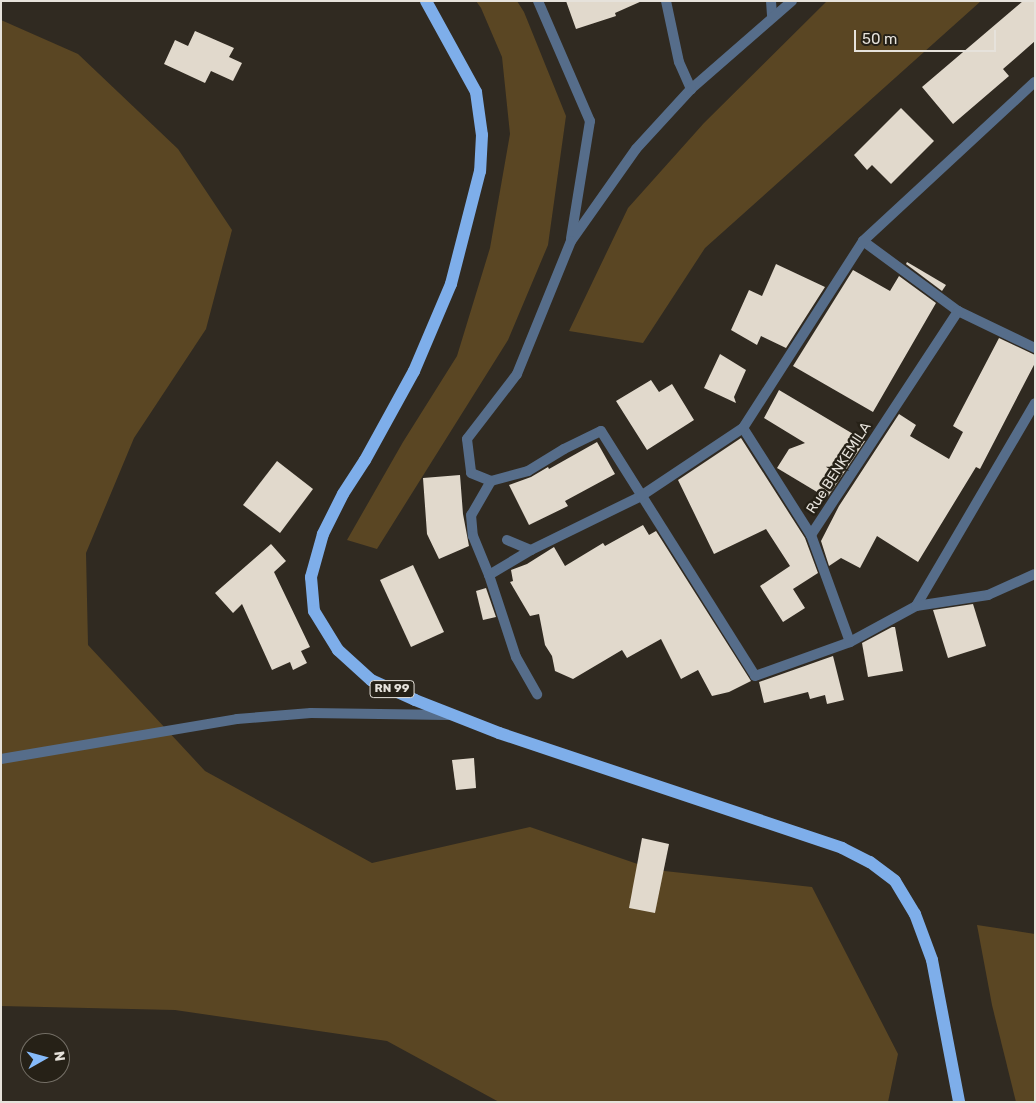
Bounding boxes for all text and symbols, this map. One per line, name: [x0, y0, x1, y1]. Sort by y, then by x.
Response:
scale bar: [856, 20, 998, 52]
text: 50 m: [862, 30, 897, 48]
street label: Rue BENKEMILA: [803, 419, 875, 517]
road number: RN 99: [370, 680, 414, 699]
north arrow: [20, 1033, 70, 1083]
text: N: [50, 1050, 68, 1062]

